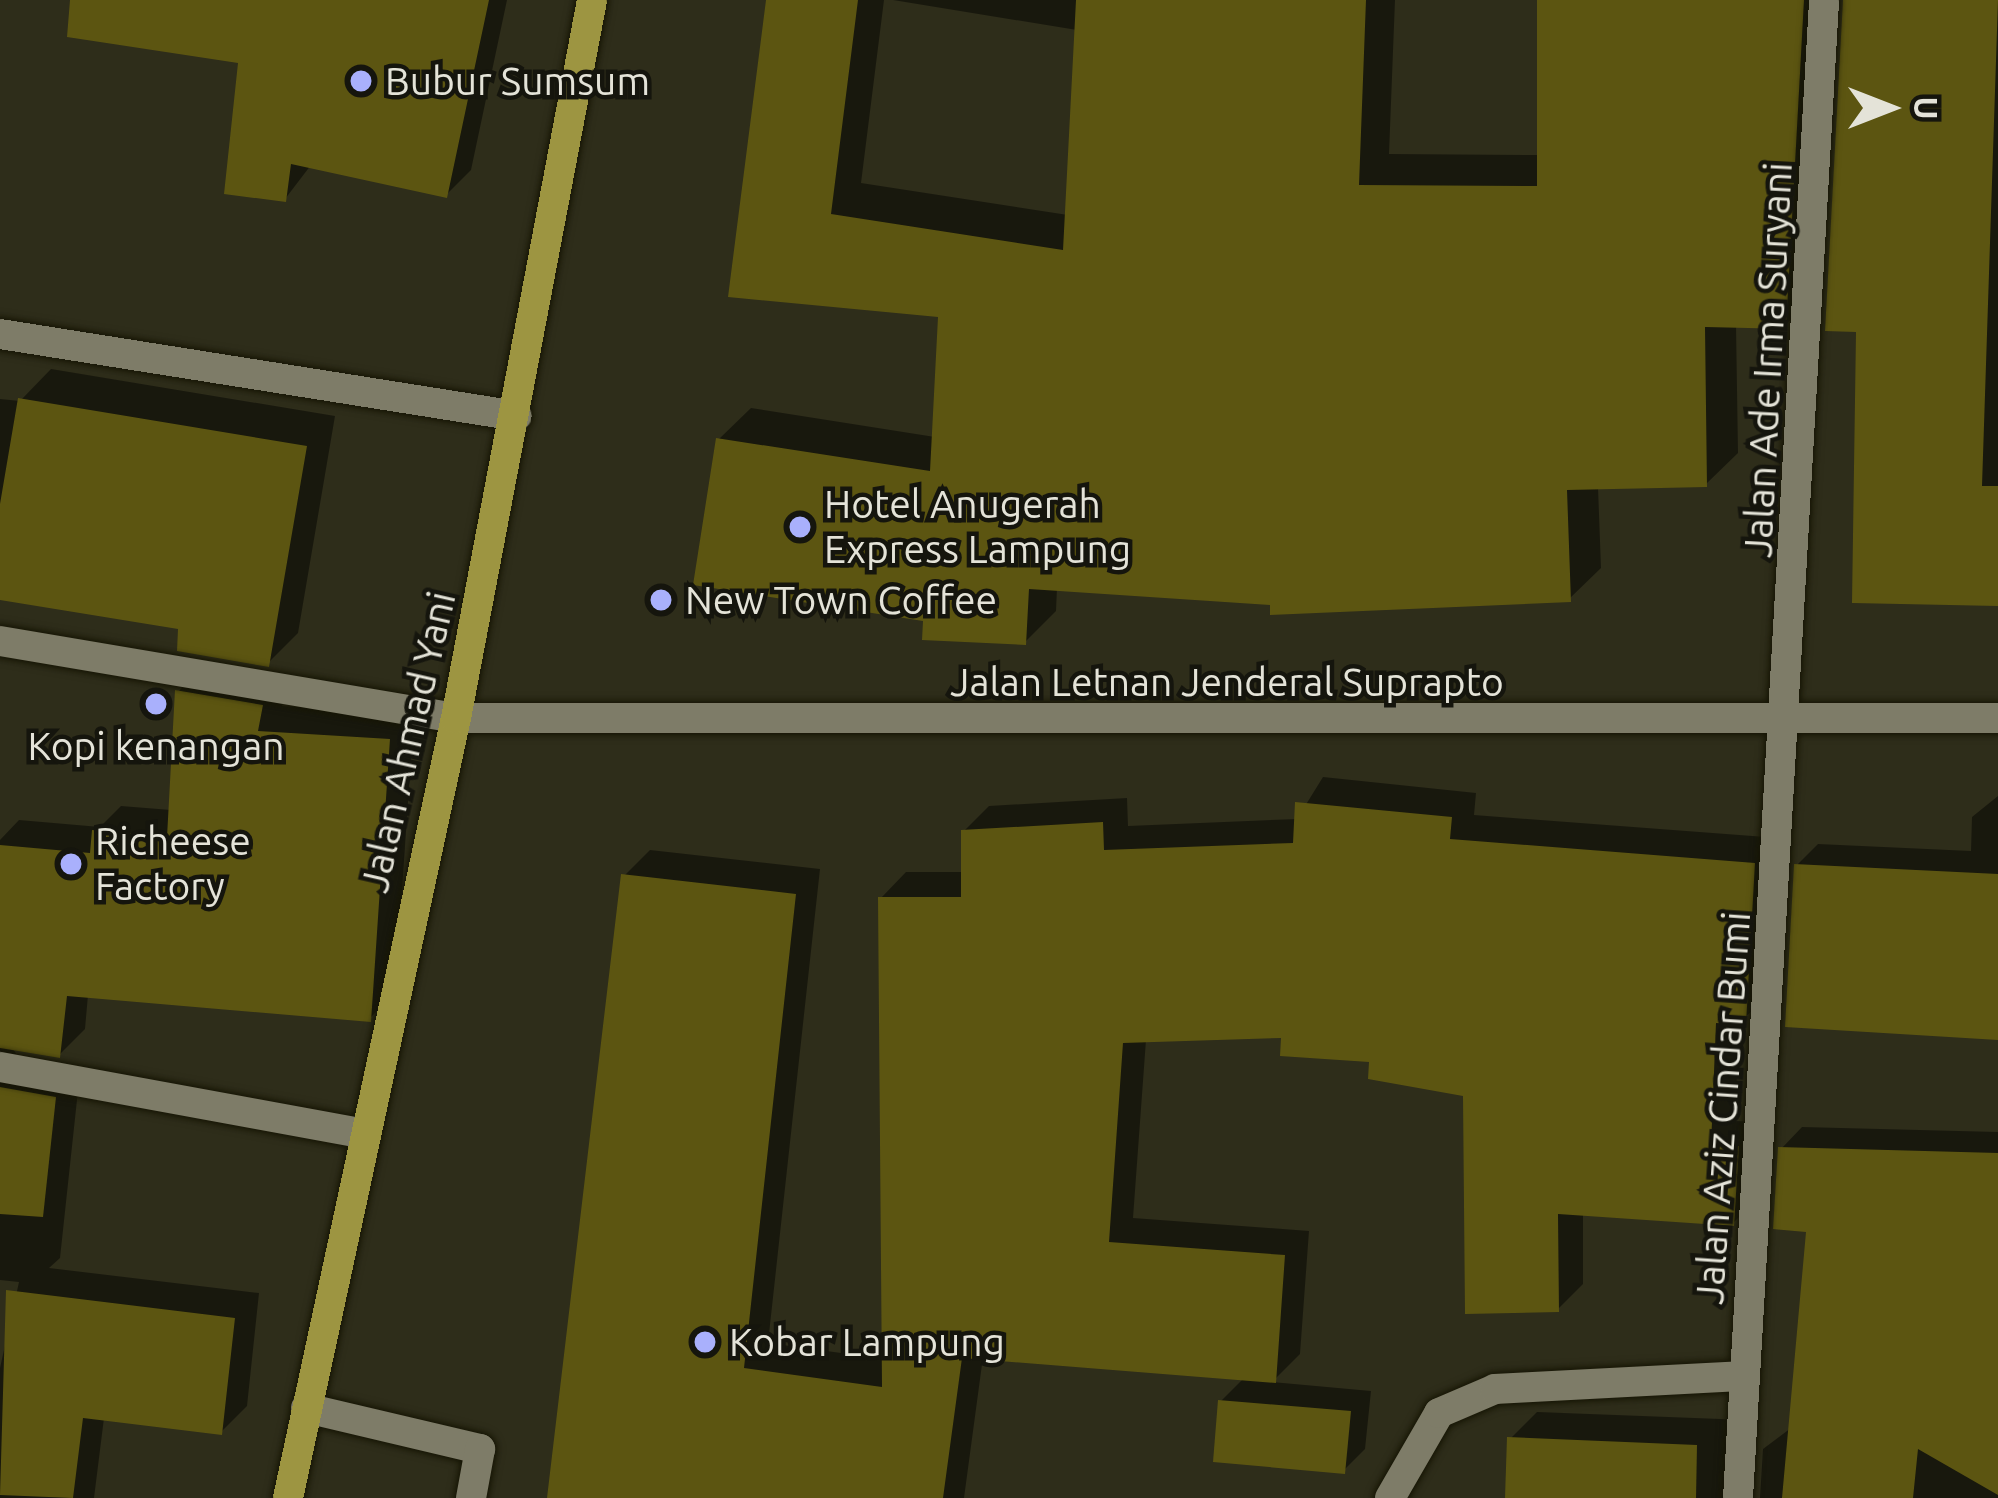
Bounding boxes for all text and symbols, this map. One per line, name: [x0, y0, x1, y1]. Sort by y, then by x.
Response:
north arrow: [1830, 48, 1950, 168]
place label: Bubur Sumsum: [385, 58, 650, 104]
marker: Bubur Sumsum: [348, 68, 374, 94]
text: U: [1908, 96, 1945, 120]
street label: Jalan Ade Irma Suryani: [1734, 161, 1802, 559]
place label: Hotel Anugerah Express Lampung: [824, 482, 1131, 573]
marker: Hotel Anugerah Express Lampung: [787, 514, 813, 540]
place label: New Town Coffee: [685, 577, 997, 623]
street label: Jalan Ahmad Yani: [351, 587, 465, 897]
marker: New Town Coffee: [648, 587, 674, 613]
street label: Jalan Letnan Jenderal Suprapto: [950, 659, 1504, 705]
marker: Kopi kenangan: [143, 691, 169, 717]
place label: Kopi kenangan: [27, 723, 285, 769]
place label: Richeese Factory: [95, 819, 251, 910]
marker: Richeese Factory: [58, 851, 84, 877]
street label: Jalan Aziz Cindar Bumi: [1686, 910, 1760, 1306]
place label: Kobar Lampung: [729, 1319, 1005, 1365]
marker: Kobar Lampung: [692, 1329, 718, 1355]

